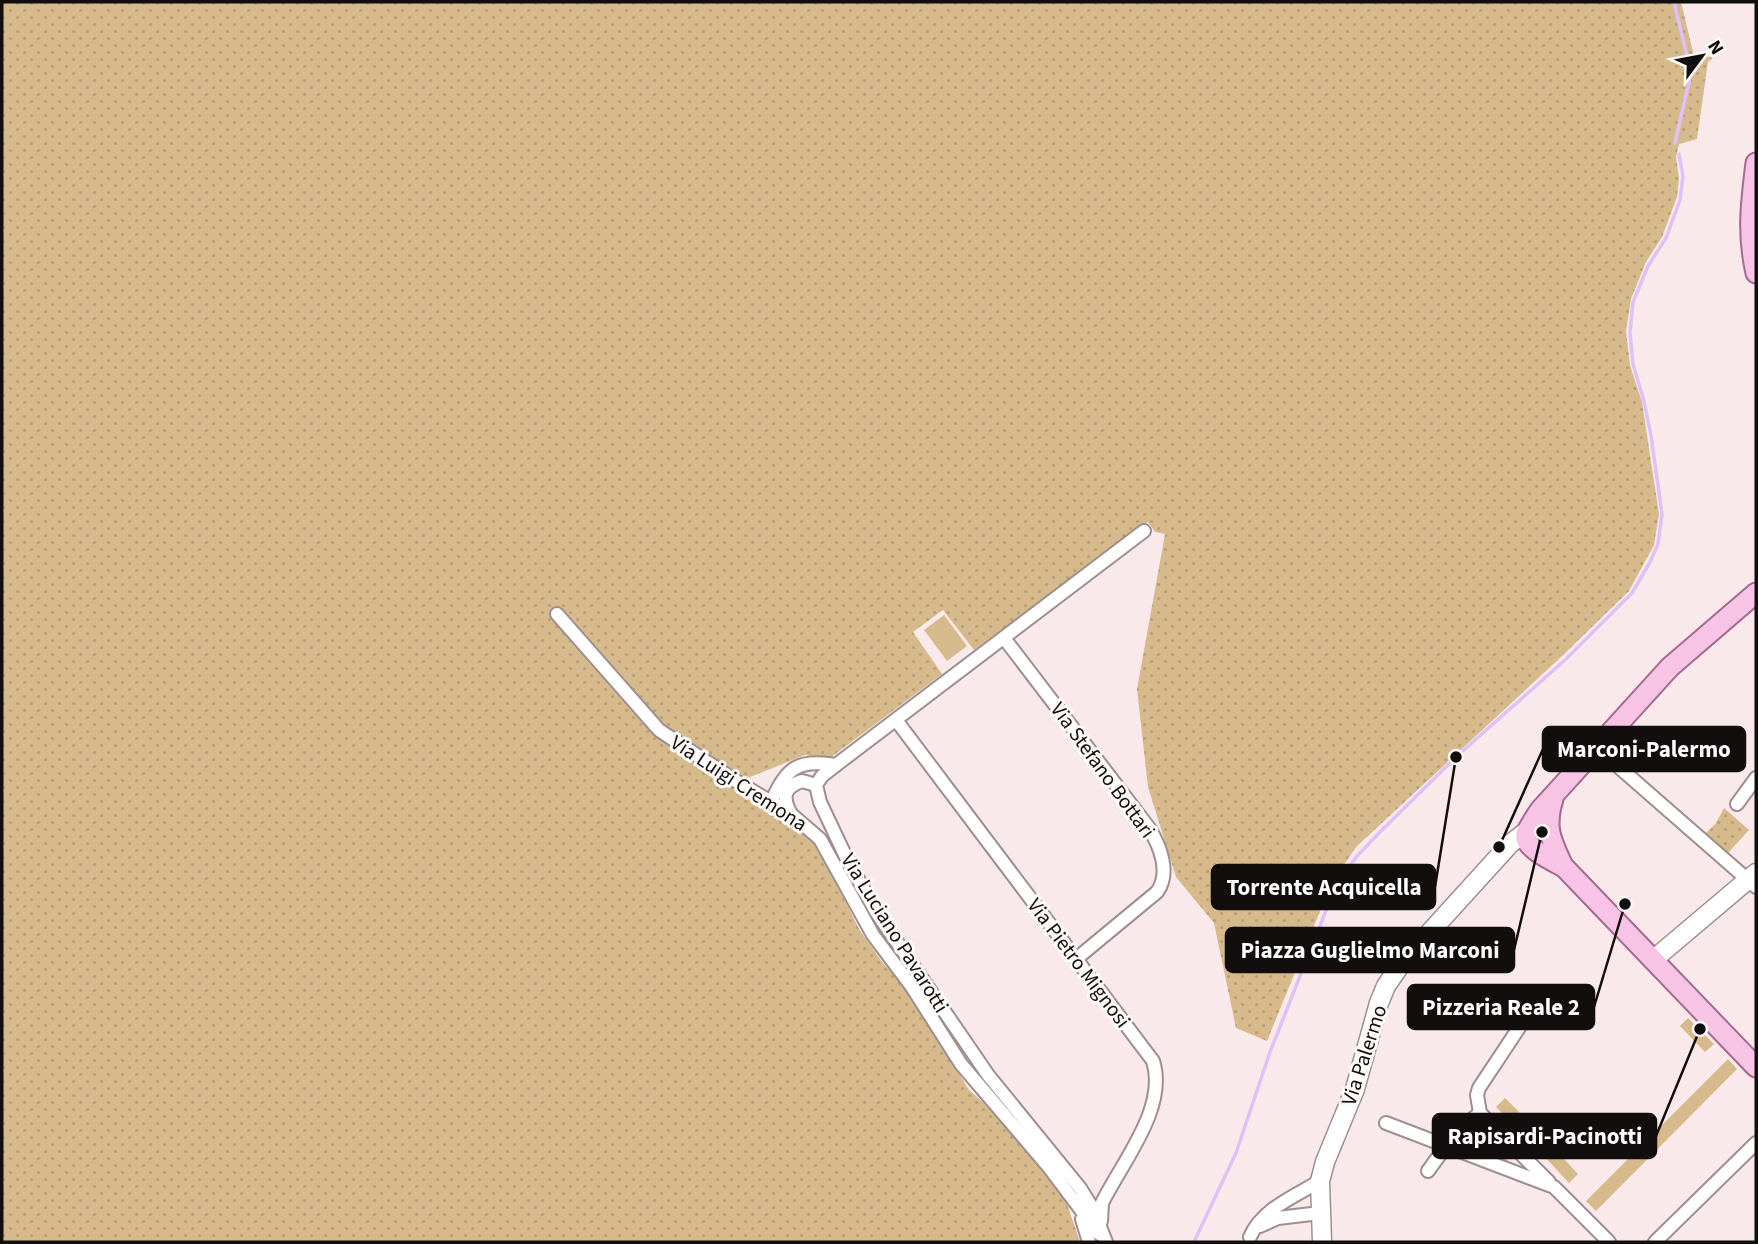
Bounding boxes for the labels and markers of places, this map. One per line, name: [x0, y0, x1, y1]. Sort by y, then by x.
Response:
callout: Marconi-Palermo: [1543, 727, 1745, 771]
callout: Torrente Acquicella: [1212, 865, 1435, 909]
callout: Piazza Guglielmo Marconi: [1226, 928, 1514, 972]
callout: Pizzeria Reale 2: [1408, 985, 1594, 1029]
callout: Rapisardi-Pacinotti: [1433, 1114, 1656, 1158]

